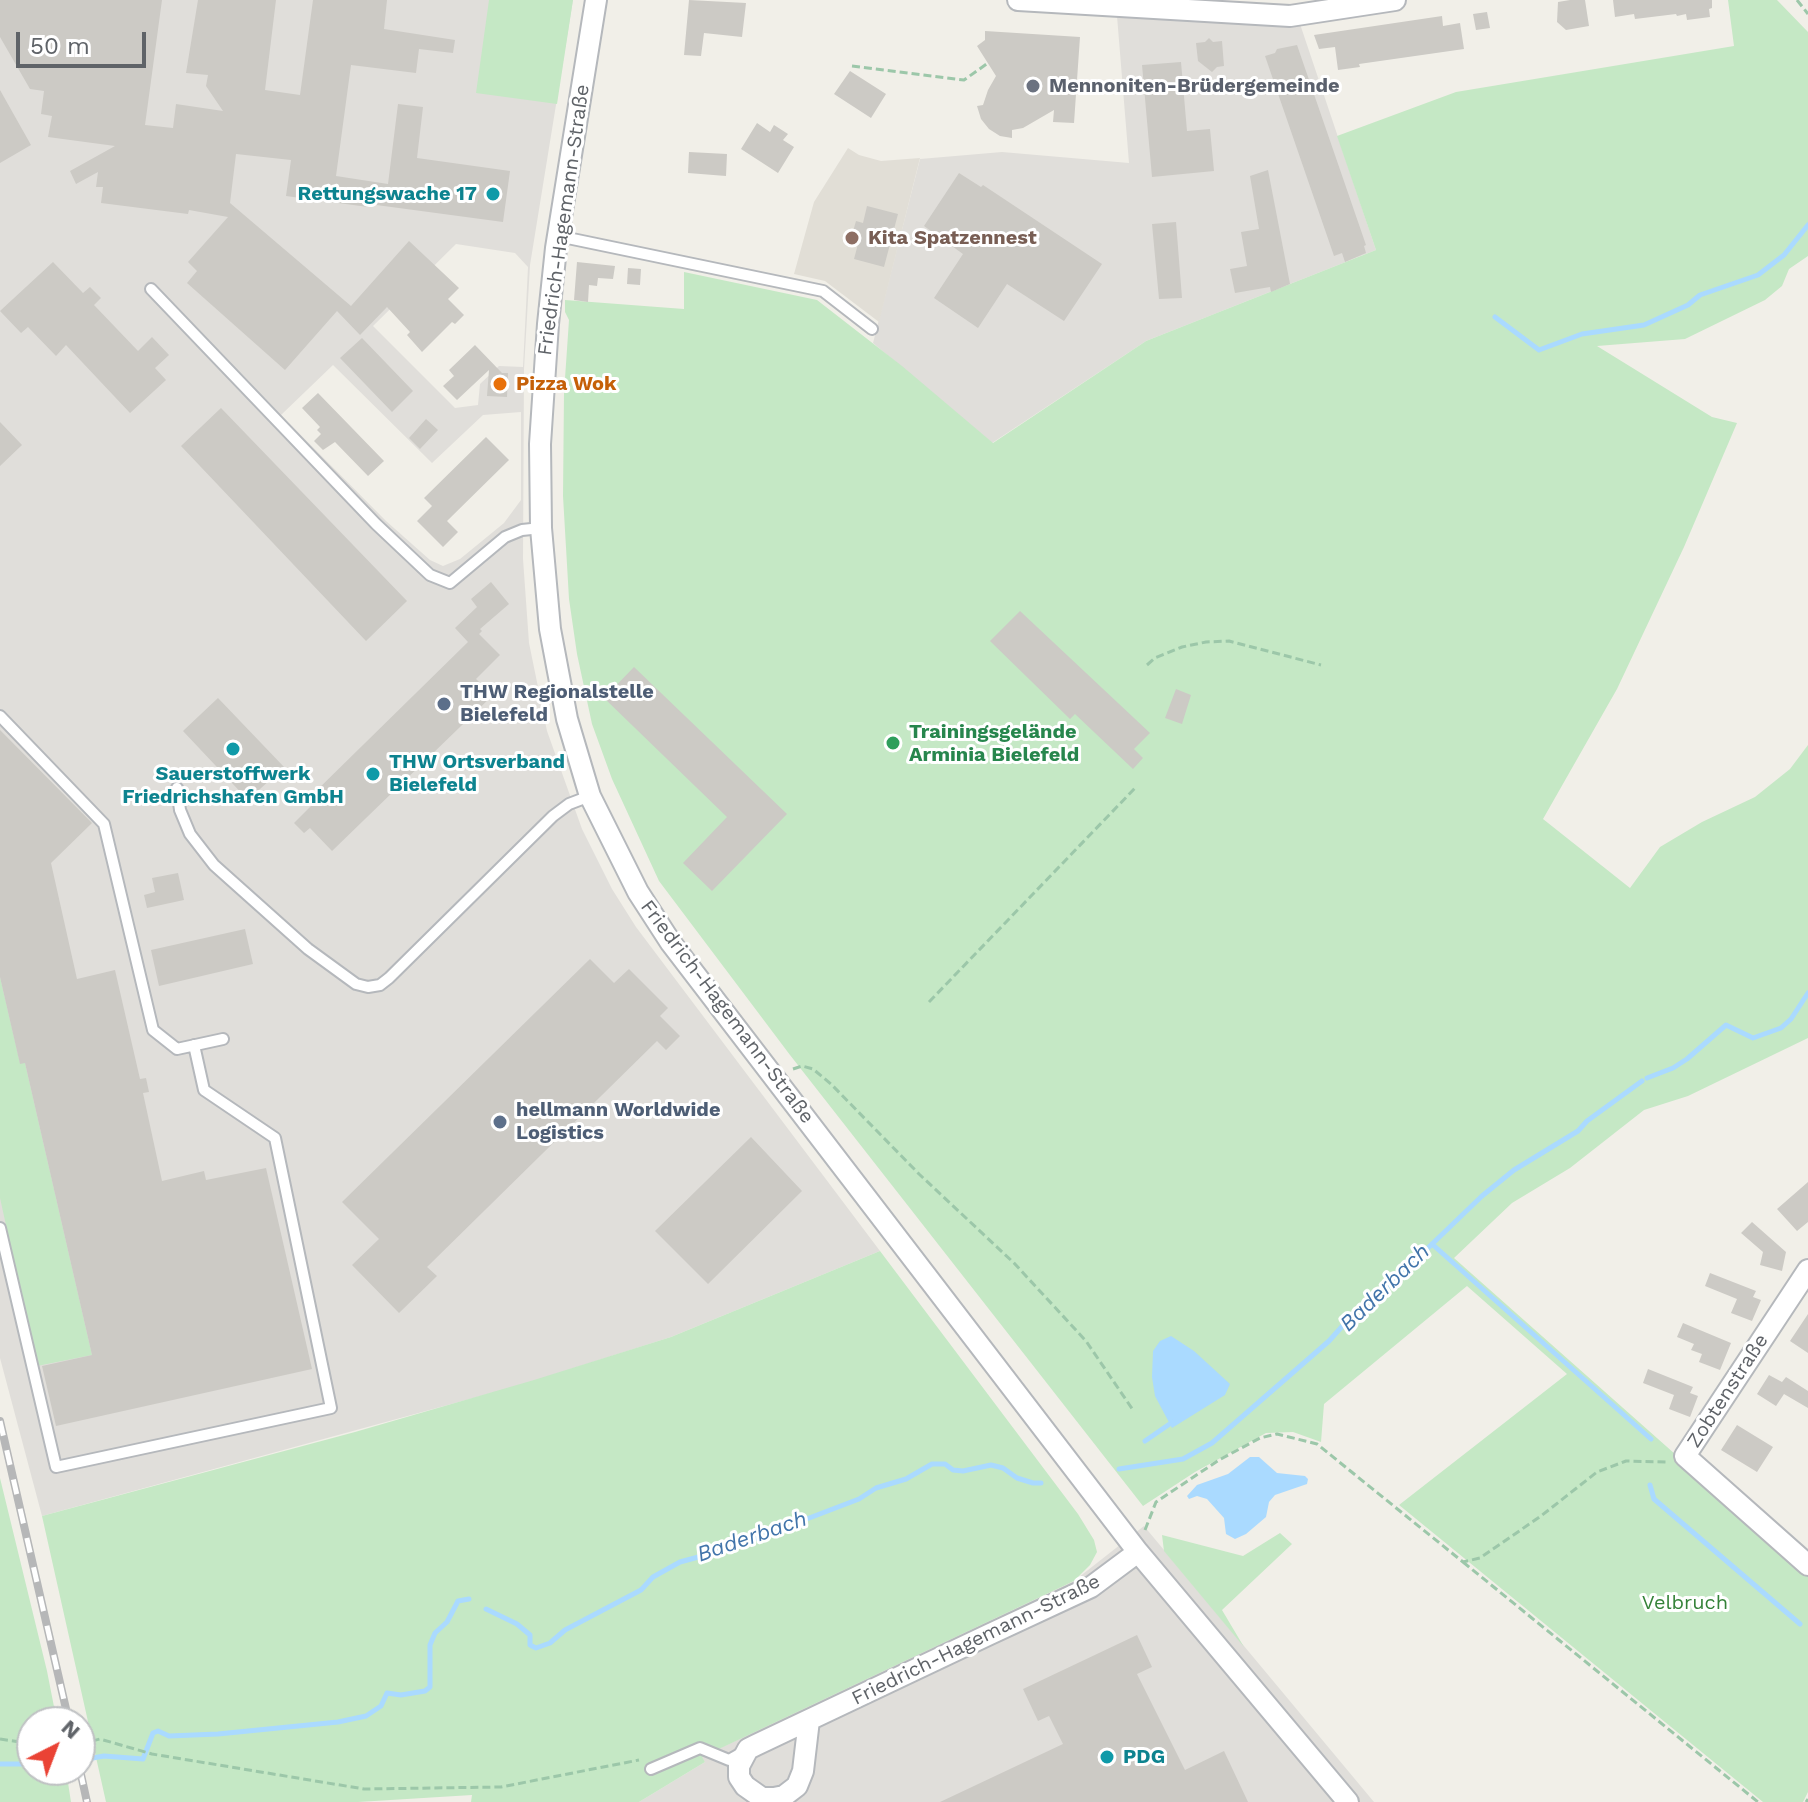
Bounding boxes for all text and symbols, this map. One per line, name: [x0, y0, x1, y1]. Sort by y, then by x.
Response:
scale bar: [20, 16, 150, 66]
text: 50 m: [30, 32, 90, 60]
place label: Mennoniten-Brüdergemeinde: [1049, 74, 1340, 98]
marker: Mennoniten-Brüdergemeinde: [1024, 77, 1042, 95]
street label: Friedrich-Hagemann-Straße: [533, 83, 595, 357]
place label: Rettungswache 17: [298, 182, 477, 206]
marker: Rettungswache 17: [484, 185, 502, 203]
place label: Kita Spatzennest: [868, 226, 1037, 250]
marker: Kita Spatzennest: [843, 229, 861, 247]
place label: Pizza Wok: [516, 372, 616, 396]
marker: Pizza Wok: [491, 375, 509, 393]
place label: THW Regionalstelle Bielefeld: [460, 680, 654, 727]
marker: THW Regionalstelle Bielefeld: [435, 695, 453, 713]
place label: Trainingsgelände Arminia Bielefeld: [909, 720, 1079, 767]
marker: Trainingsgelände Arminia Bielefeld: [884, 734, 902, 752]
marker: Sauerstoffwerk Friedrichshafen GmbH: [224, 740, 242, 758]
place label: THW Ortsverband Bielefeld: [389, 750, 565, 797]
place label: Sauerstoffwerk Friedrichshafen GmbH: [122, 762, 344, 809]
marker: THW Ortsverband Bielefeld: [364, 765, 382, 783]
street label: Friedrich-Hagemann-Straße: [635, 896, 819, 1128]
place label: hellmann Worldwide Logistics: [516, 1098, 720, 1145]
marker: hellmann Worldwide Logistics: [491, 1113, 509, 1131]
water label: Baderbach: [1335, 1239, 1435, 1337]
street label: Zobtenstraße: [1682, 1330, 1774, 1452]
water label: Baderbach: [694, 1506, 810, 1568]
street label: Friedrich-Hagemann-Straße: [848, 1569, 1104, 1711]
park label: Velbruch: [1642, 1591, 1728, 1615]
north arrow: [16, 1706, 96, 1786]
text: N: [57, 1715, 85, 1744]
place label: PDG: [1123, 1745, 1165, 1769]
marker: PDG: [1098, 1748, 1116, 1766]

